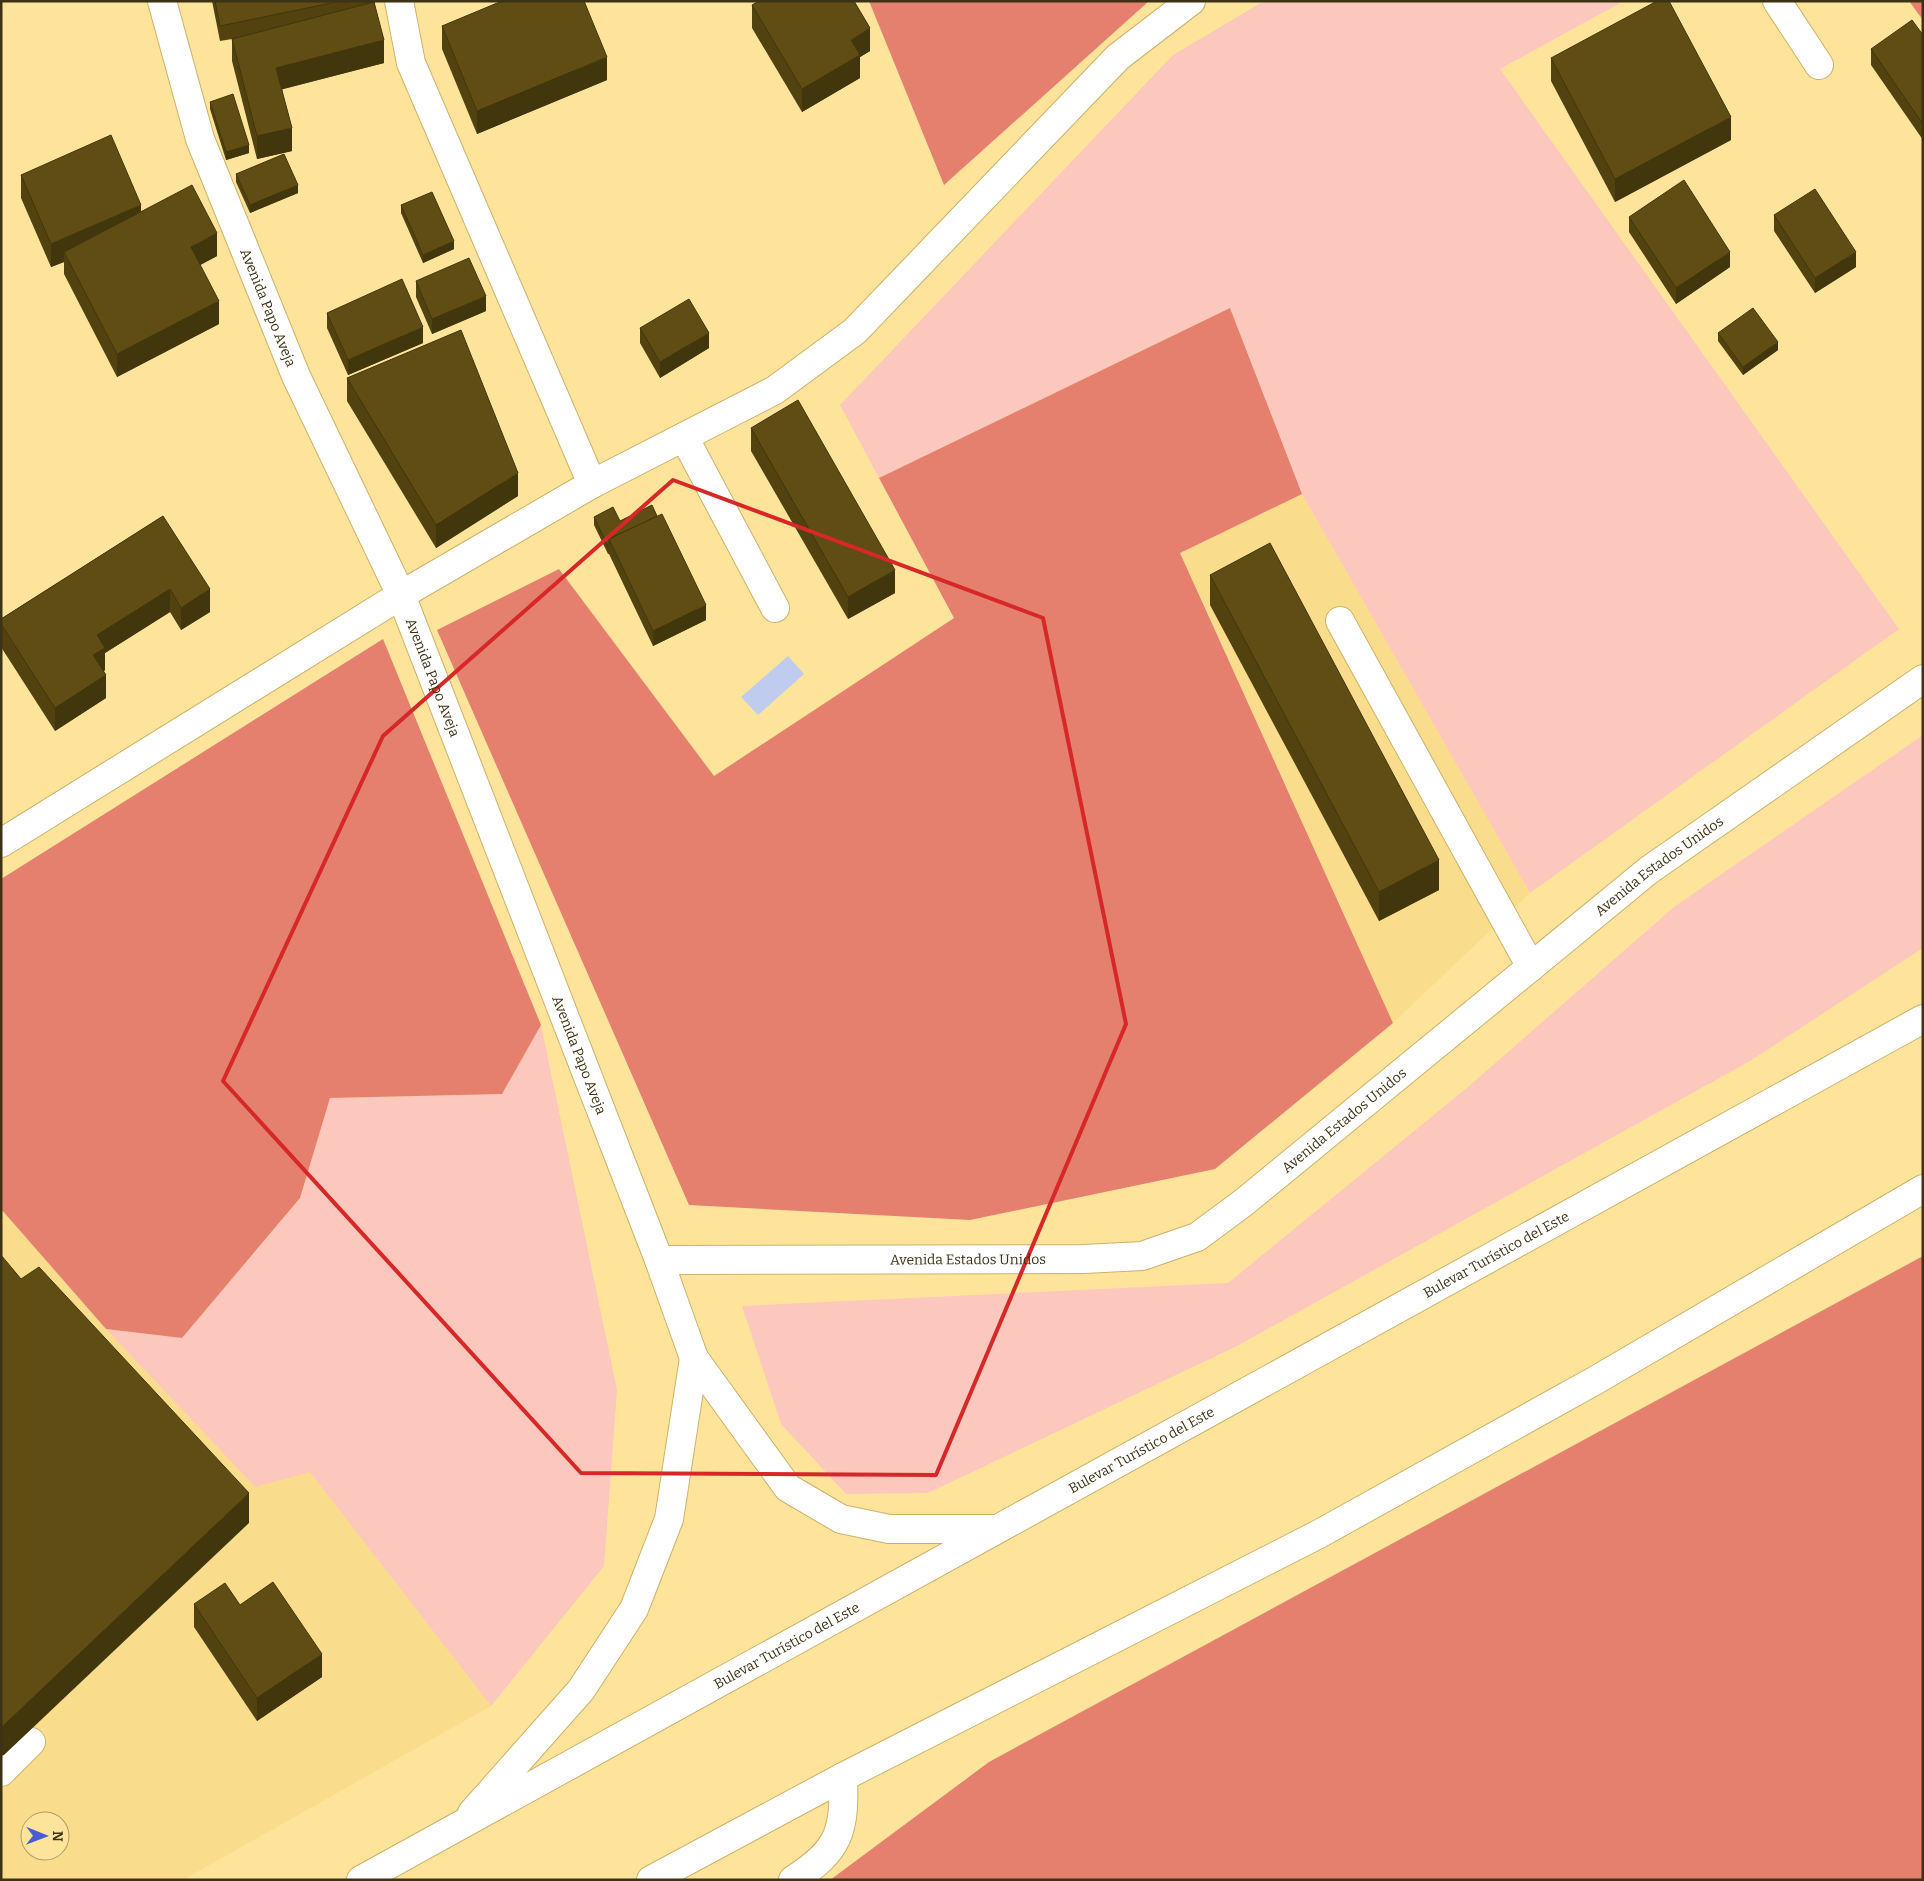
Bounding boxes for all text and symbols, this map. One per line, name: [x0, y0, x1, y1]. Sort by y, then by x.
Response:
street label: Avenida Papo Aveja: [237, 246, 300, 369]
street label: Avenida Papo Aveja: [402, 616, 464, 739]
street label: Avenida Estados Unidos: [1591, 812, 1726, 919]
street label: Avenida Papo Aveja: [549, 993, 610, 1117]
street label: Avenida Estados Unidos: [1278, 1064, 1410, 1176]
street label: Bulevar Turístico del Este: [1420, 1207, 1572, 1301]
street label: Avenida Estados Unidos: [890, 1251, 1046, 1268]
street label: Bulevar Turístico del Este: [1065, 1403, 1217, 1497]
street label: Bulevar Turístico del Este: [711, 1598, 862, 1692]
north arrow: [20, 1811, 70, 1861]
text: N: [49, 1831, 66, 1842]

